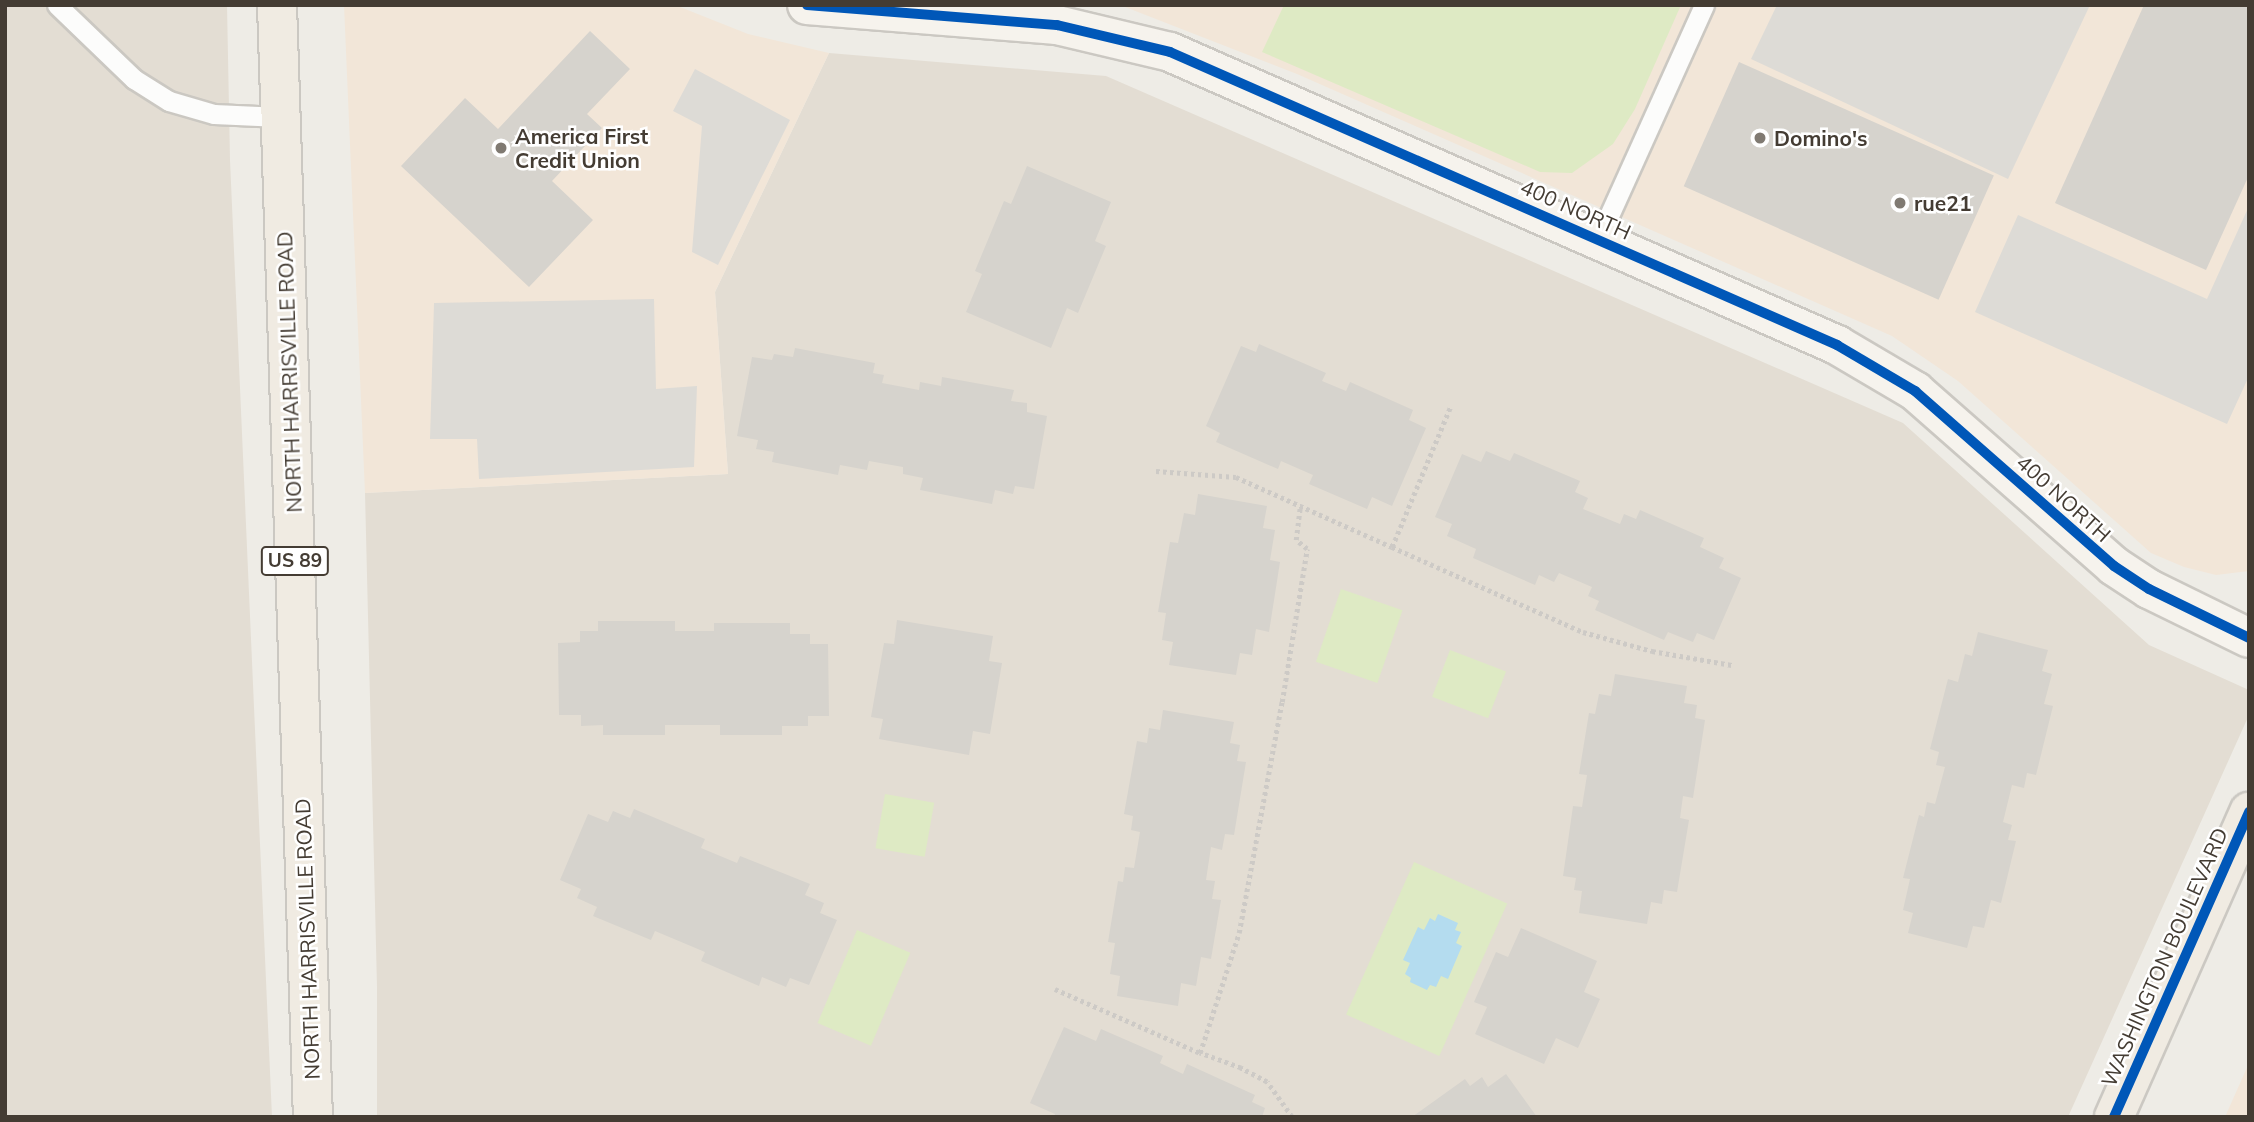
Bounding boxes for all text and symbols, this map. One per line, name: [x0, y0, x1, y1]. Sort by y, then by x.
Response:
place label: America First Credit Union: [515, 123, 648, 173]
place label: Domino's: [1774, 125, 1868, 151]
marker: Domino's: [1752, 130, 1768, 146]
marker: America First Credit Union: [493, 140, 509, 156]
street label: 400 NORTH: [1517, 173, 1635, 245]
place label: rue21: [1914, 190, 1971, 216]
marker: rue21: [1892, 195, 1908, 211]
street label: NORTH HARRISVILLE ROAD: [271, 231, 307, 513]
street label: 400 NORTH: [2012, 449, 2116, 547]
road number: US 89: [260, 546, 330, 576]
street label: NORTH HARRISVILLE ROAD: [289, 798, 325, 1080]
street label: WASHINGTON BOULEVARD: [2095, 824, 2233, 1090]

